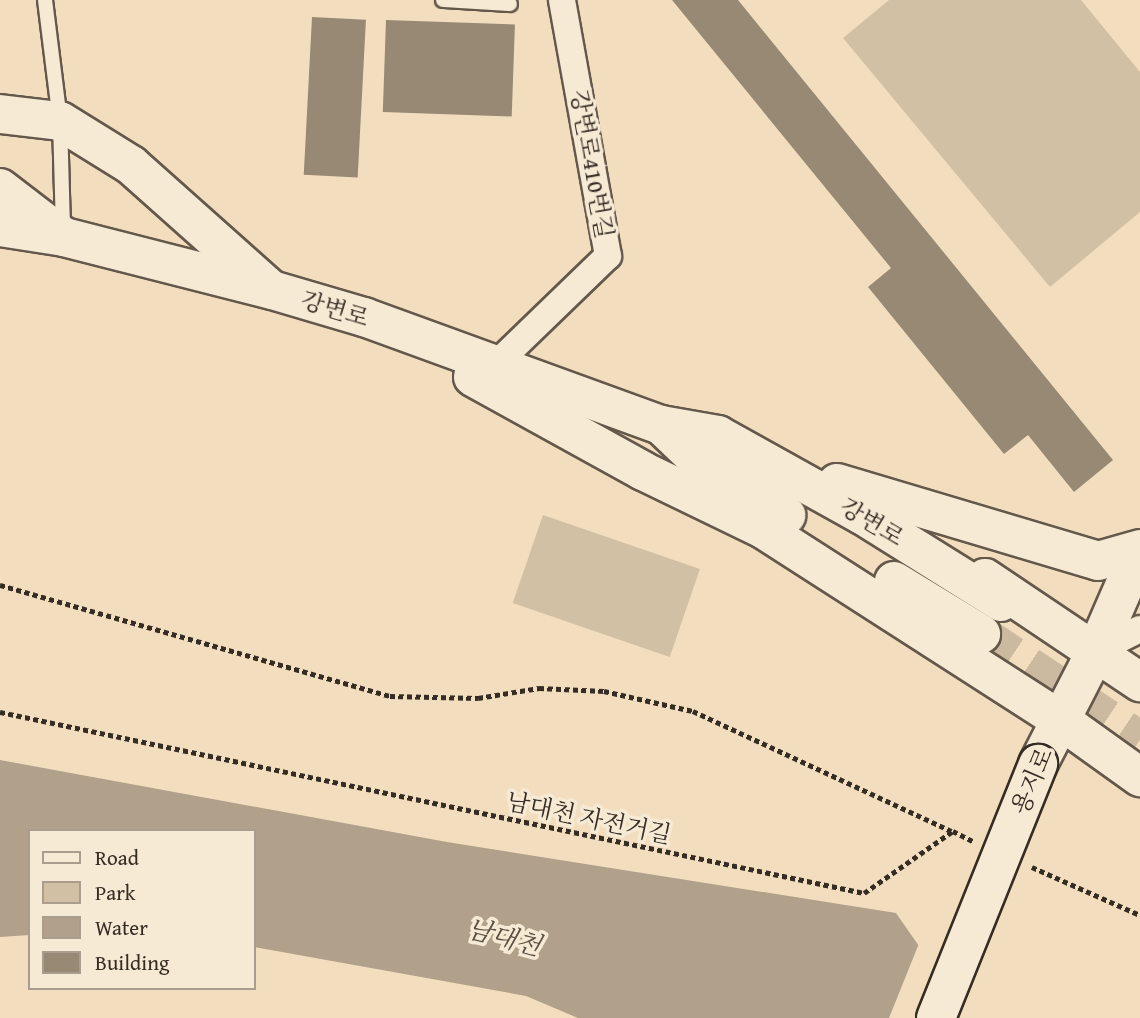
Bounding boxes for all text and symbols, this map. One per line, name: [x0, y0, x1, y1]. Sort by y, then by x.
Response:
street label: 강변로410번길: [565, 87, 619, 241]
street label: 강변로: [298, 285, 372, 333]
street label: 강변로: [835, 492, 909, 552]
street label: 용지로: [1005, 743, 1059, 819]
street label: 남대천 자전거길: [504, 786, 674, 850]
legend: [28, 829, 256, 990]
text: Road: [95, 842, 139, 873]
text: Park: [95, 877, 136, 908]
text: Water: [95, 912, 148, 943]
water label: 남대천: [464, 912, 544, 962]
text: Building: [95, 947, 169, 978]

